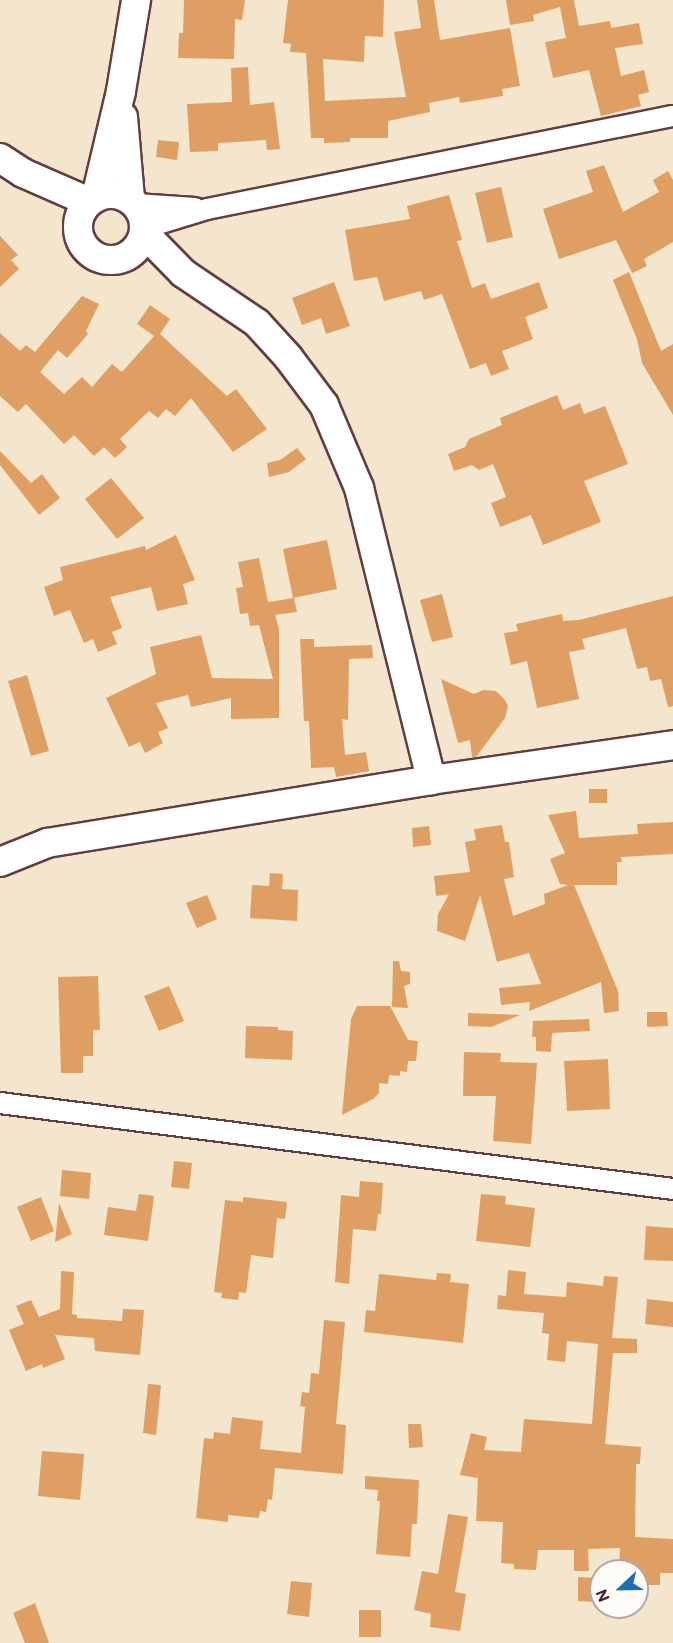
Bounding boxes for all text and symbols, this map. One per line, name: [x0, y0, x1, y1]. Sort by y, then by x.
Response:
north arrow: [589, 1559, 649, 1619]
text: N: [593, 1586, 615, 1604]

